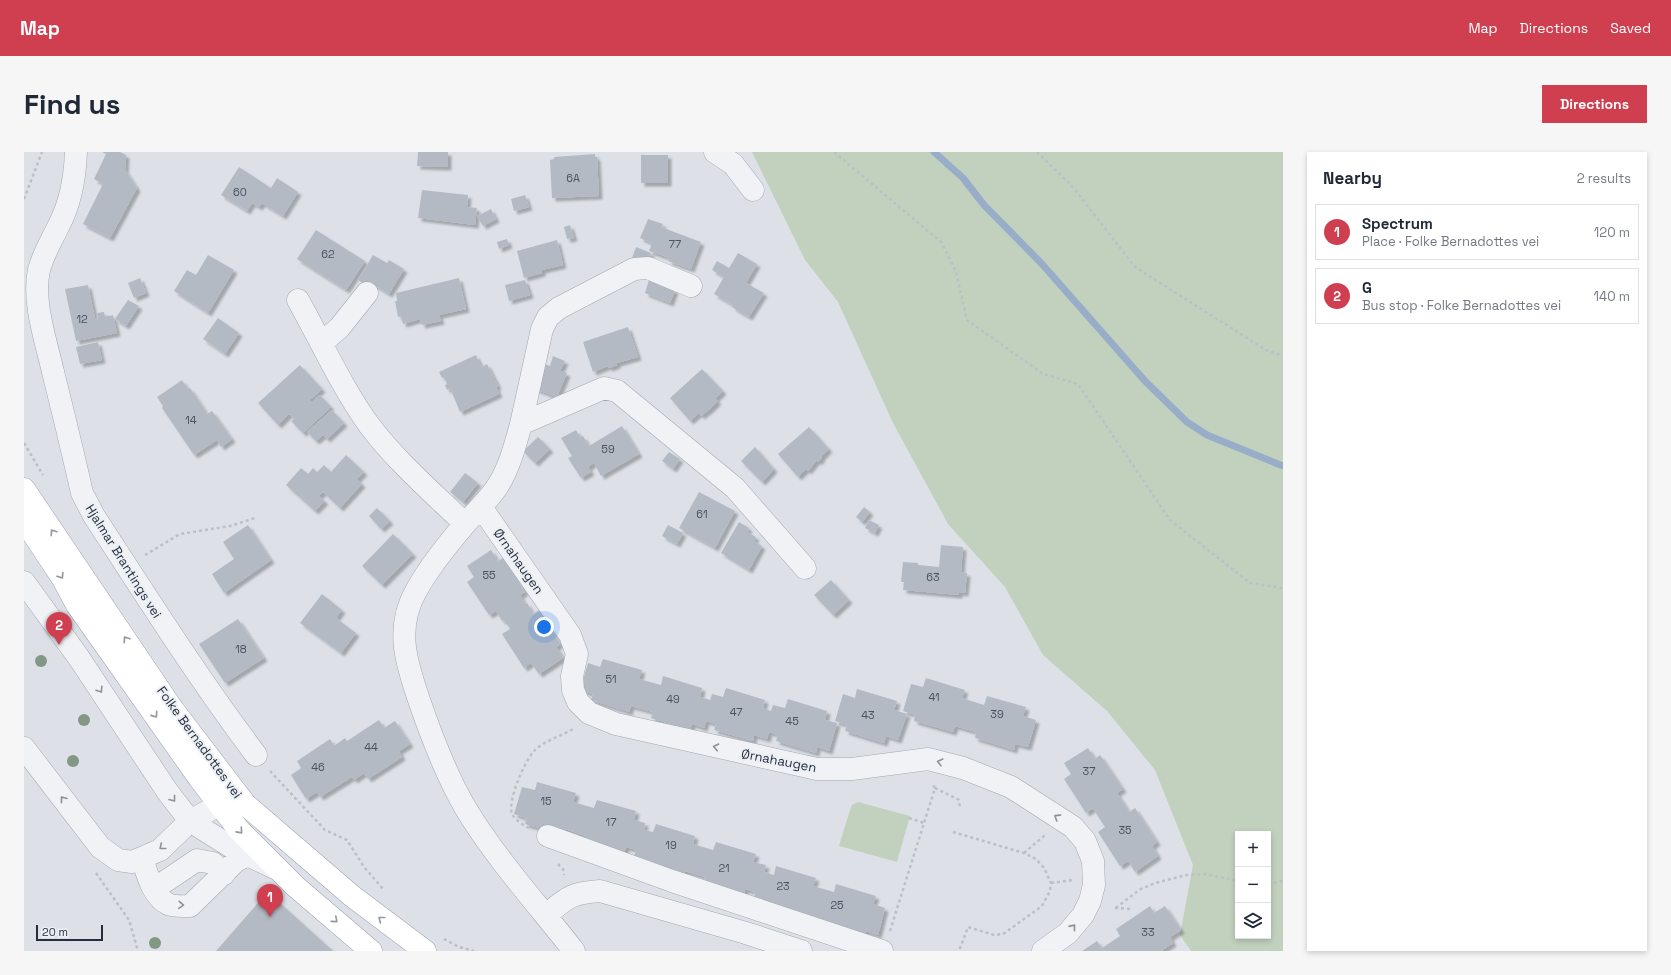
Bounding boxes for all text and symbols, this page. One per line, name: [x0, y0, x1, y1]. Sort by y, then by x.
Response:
text: Map: [20, 16, 60, 41]
text: Map: [1468, 19, 1498, 37]
text: Directions: [1520, 19, 1588, 37]
text: Saved: [1610, 19, 1651, 37]
button: Directions: [1542, 85, 1647, 123]
text: Find us: [24, 86, 121, 122]
text: Nearby: [1323, 167, 1382, 189]
text: 2 results: [1577, 170, 1631, 187]
house number: 6A: [566, 171, 580, 185]
house number: 60: [233, 185, 247, 199]
text: Spectrum: [1362, 214, 1433, 233]
text: 1: [1334, 224, 1340, 241]
text: 120 m: [1594, 224, 1630, 241]
text: Place · Folke Bernadottes vei: [1362, 233, 1539, 250]
house number: 77: [669, 237, 681, 251]
house number: 62: [321, 247, 335, 261]
text: G: [1362, 278, 1372, 297]
text: 2: [1333, 288, 1341, 305]
text: 140 m: [1594, 288, 1630, 305]
text: Bus stop · Folke Bernadottes vei: [1362, 297, 1561, 314]
house number: 12: [76, 312, 88, 326]
house number: 14: [185, 413, 197, 427]
house number: 59: [601, 442, 615, 456]
street label: Hjalmar Brantings vei: [82, 501, 166, 621]
house number: 61: [696, 507, 708, 521]
street label: Ørnahaugen: [490, 525, 547, 597]
one-way arrow: [50, 529, 58, 536]
house number: 55: [482, 568, 496, 582]
house number: 63: [926, 570, 940, 584]
one-way arrow: [56, 572, 63, 579]
pin: 2: [46, 612, 72, 645]
your location: [534, 617, 554, 637]
one-way arrow: [123, 636, 131, 643]
house number: 18: [235, 642, 247, 656]
house number: 51: [605, 672, 617, 686]
street label: Folke Bernadottes vei: [153, 683, 246, 802]
one-way arrow: [96, 686, 103, 693]
house number: 41: [928, 690, 940, 704]
house number: 49: [666, 692, 680, 706]
house number: 47: [730, 705, 742, 719]
house number: 39: [990, 707, 1004, 721]
house number: 43: [861, 708, 875, 722]
one-way arrow: [150, 710, 157, 717]
house number: 45: [785, 714, 799, 728]
house number: 44: [364, 740, 378, 754]
one-way arrow: [713, 744, 719, 752]
street label: Ørnahaugen: [740, 745, 818, 776]
one-way arrow: [937, 759, 944, 767]
house number: 46: [311, 760, 325, 774]
house number: 37: [1083, 764, 1095, 778]
one-way arrow: [168, 794, 175, 801]
house number: 15: [540, 794, 552, 808]
one-way arrow: [61, 797, 68, 804]
one-way arrow: [1054, 814, 1061, 822]
house number: 17: [606, 815, 616, 829]
house number: 35: [1118, 823, 1132, 837]
one-way arrow: [235, 826, 243, 834]
map controls: [1235, 831, 1271, 939]
button: +: [1235, 831, 1271, 867]
house number: 19: [665, 838, 677, 852]
one-way arrow: [159, 843, 166, 850]
house number: 21: [718, 861, 730, 875]
button: −: [1235, 867, 1271, 903]
house number: 23: [776, 879, 790, 893]
pin: 1: [257, 884, 283, 917]
house number: 25: [830, 898, 844, 912]
one-way arrow: [178, 901, 184, 910]
button: layers: [1235, 903, 1271, 939]
one-way arrow: [330, 915, 337, 922]
one-way arrow: [378, 916, 385, 923]
scale bar: [36, 923, 103, 942]
one-way arrow: [1069, 924, 1076, 931]
text: 20 m: [42, 925, 68, 939]
house number: 33: [1141, 925, 1155, 939]

